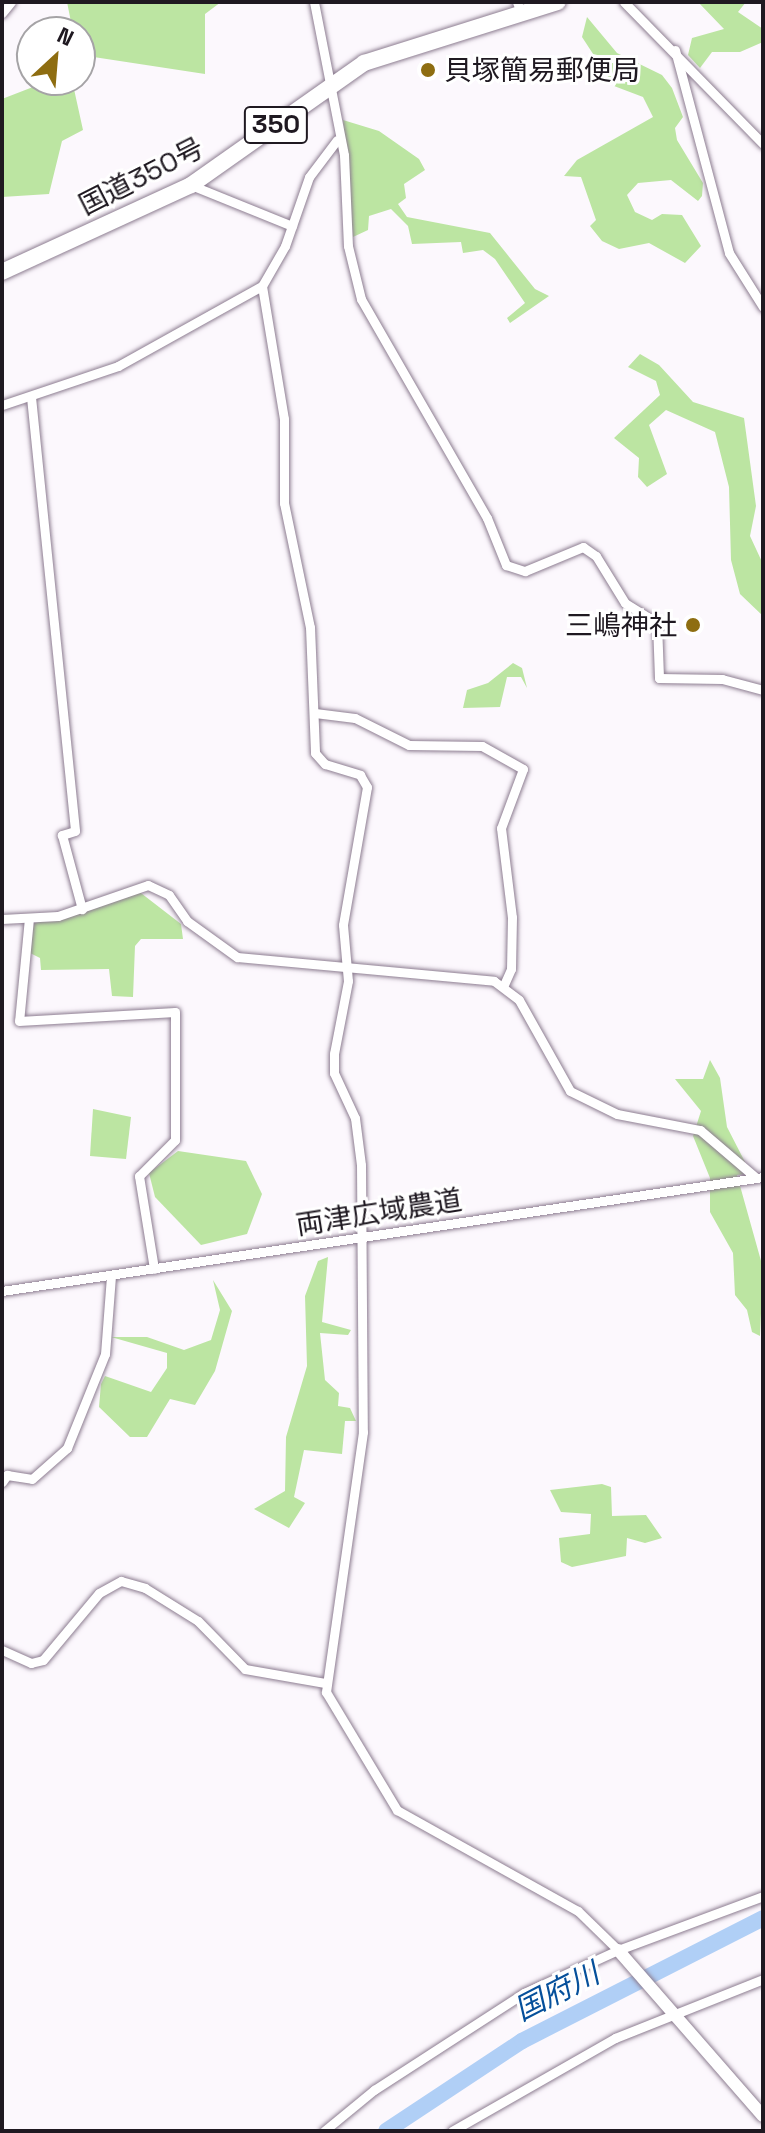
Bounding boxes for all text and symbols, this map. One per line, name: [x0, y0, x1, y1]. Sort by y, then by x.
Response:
north arrow: [16, 16, 96, 96]
text: N: [53, 20, 78, 52]
place label: 貝塚簡易郵便局: [444, 53, 640, 87]
marker: 貝塚簡易郵便局: [419, 61, 437, 79]
road number: 350: [242, 103, 310, 147]
street label: 国道350号: [73, 130, 209, 222]
place label: 三嶋神社: [565, 608, 677, 642]
marker: 三嶋神社: [684, 616, 702, 634]
street label: 両津広域農道: [293, 1182, 465, 1242]
water label: 国府川: [509, 1956, 605, 2028]

